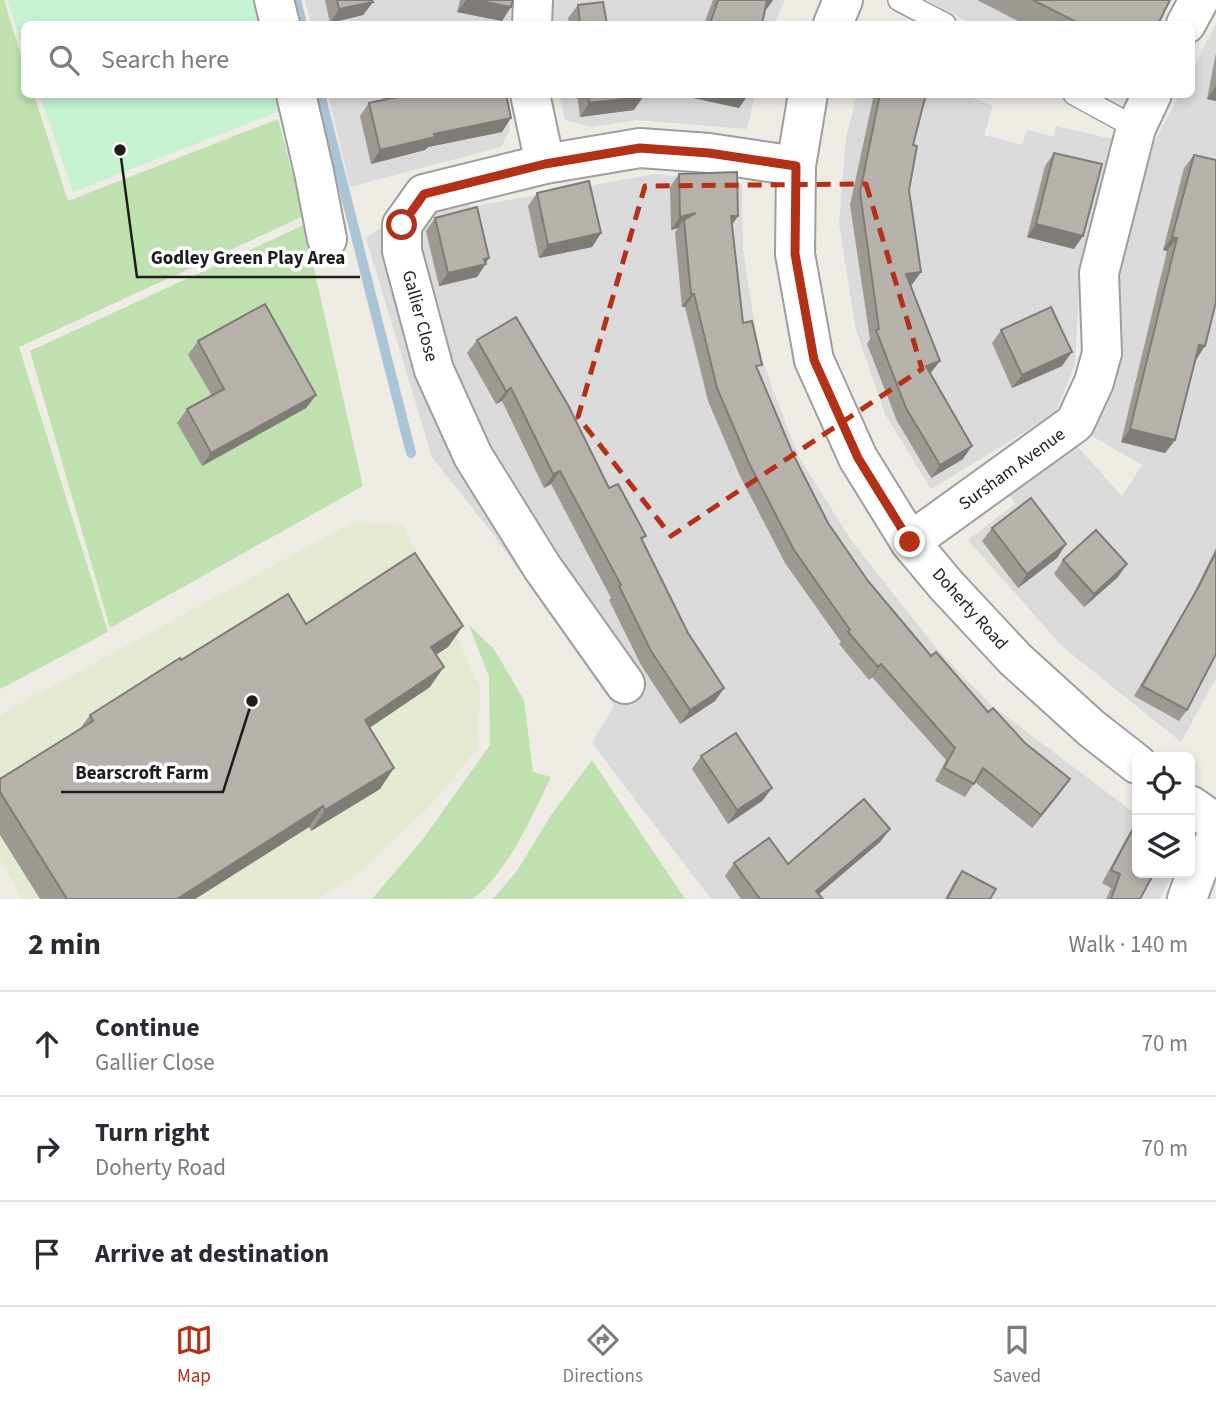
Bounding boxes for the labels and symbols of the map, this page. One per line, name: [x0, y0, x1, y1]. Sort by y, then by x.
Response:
route start: [386, 209, 417, 240]
callout: Godley Green Play Area: [137, 237, 360, 277]
text: Godley Green Play Area: [151, 245, 345, 272]
street label: Gallier Close: [396, 268, 444, 365]
street label: Sursham Avenue: [954, 422, 1070, 516]
route end: [894, 526, 925, 557]
street label: Doherty Road: [926, 563, 1014, 655]
callout: Bearscroft Farm: [61, 752, 223, 792]
text: Bearscroft Farm: [75, 760, 209, 787]

